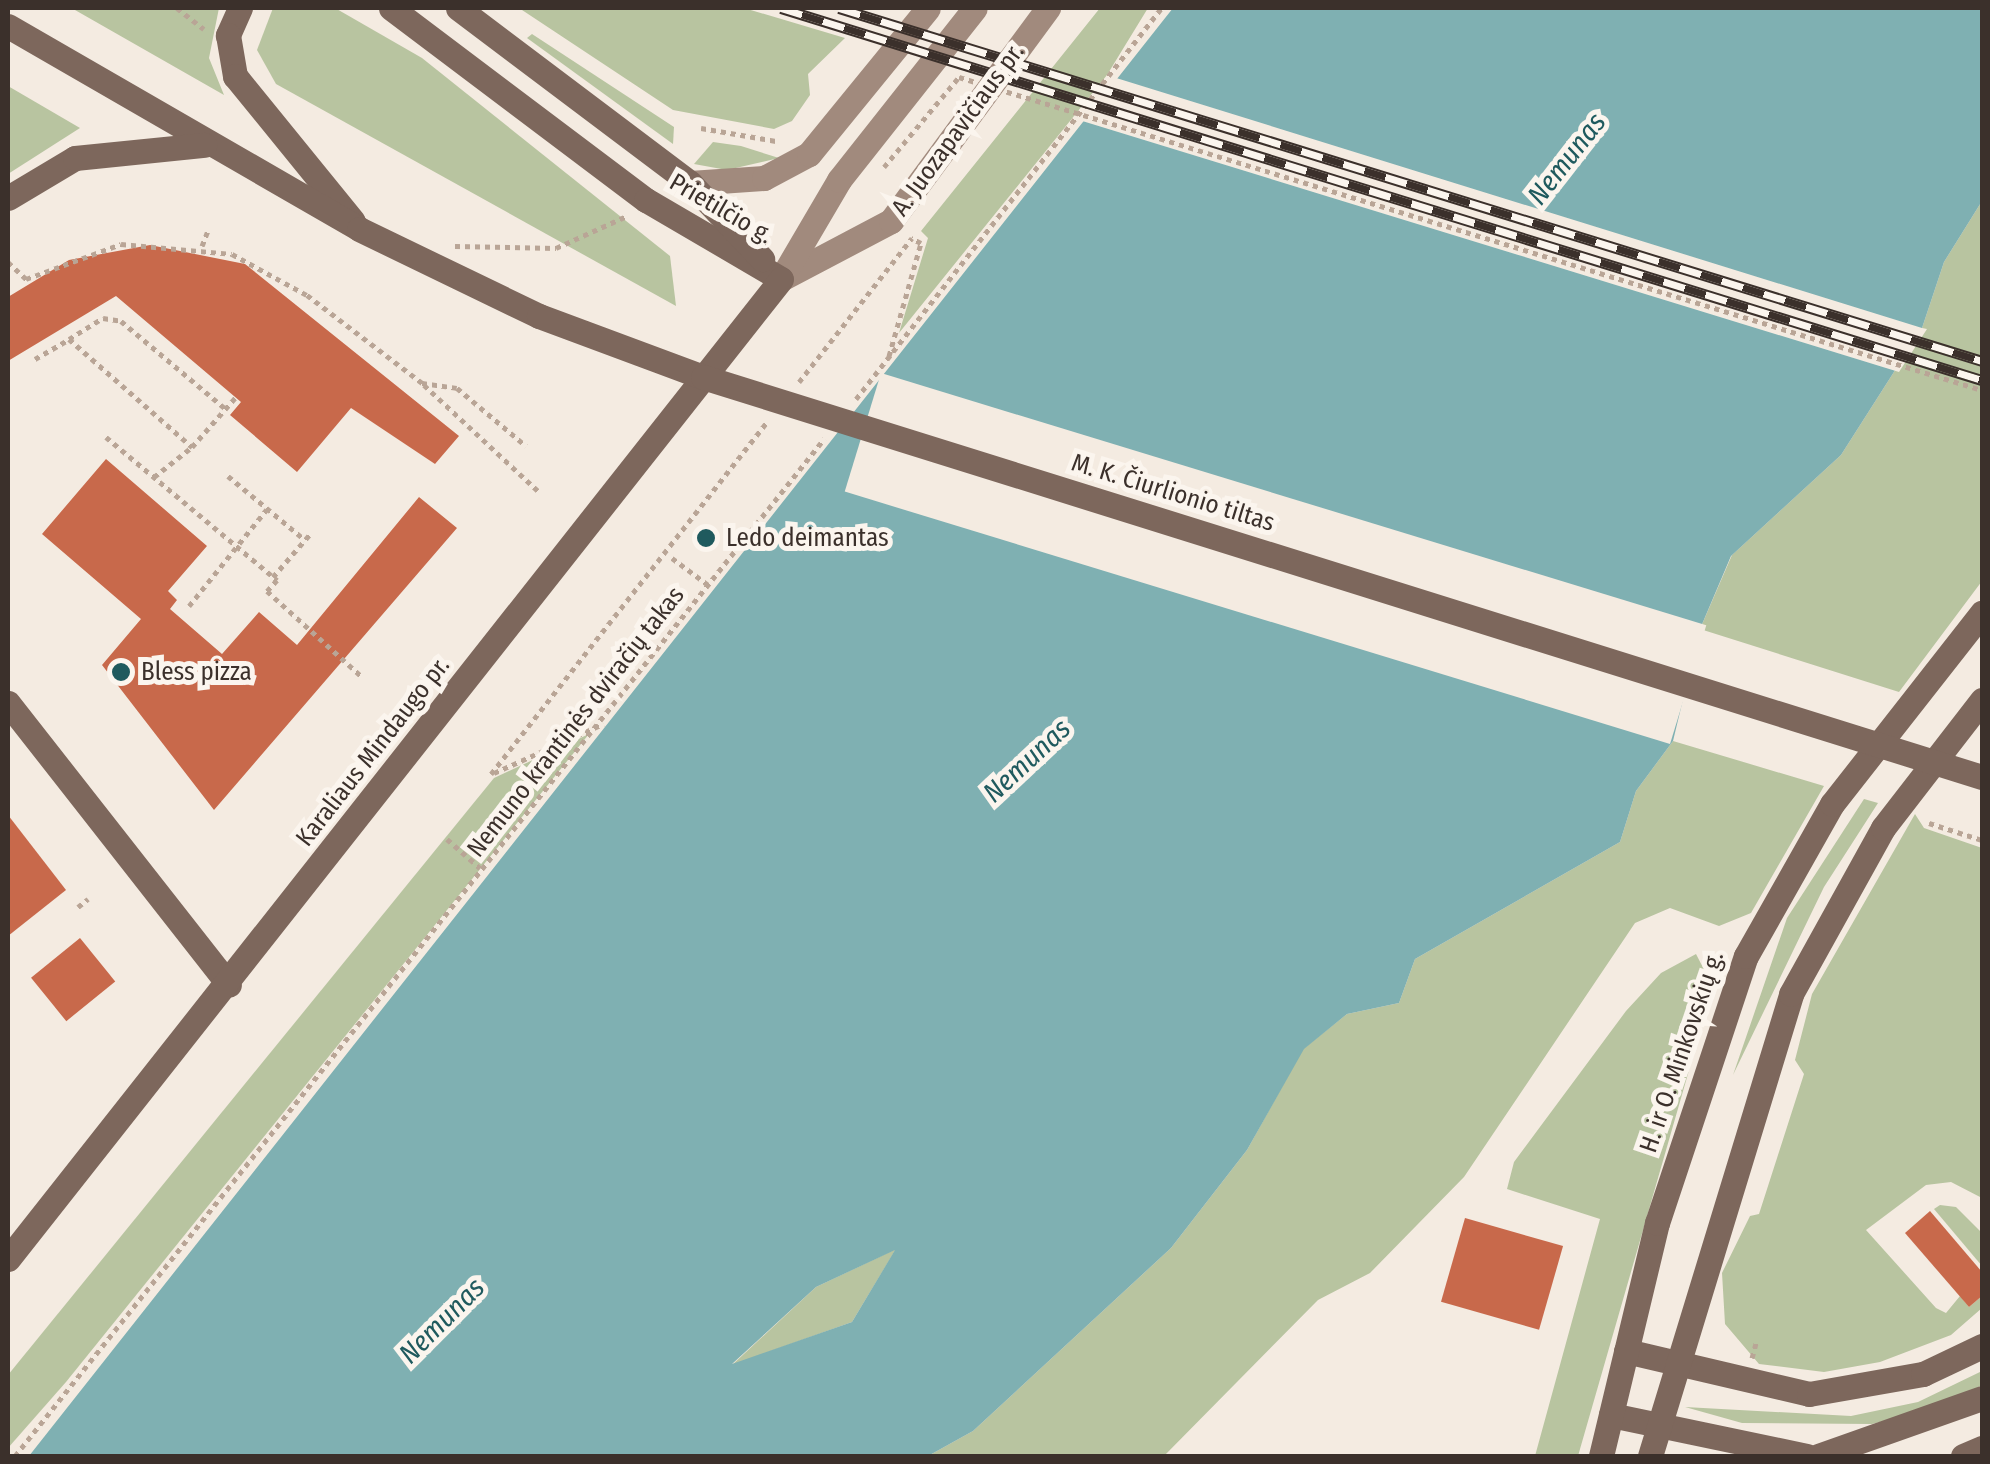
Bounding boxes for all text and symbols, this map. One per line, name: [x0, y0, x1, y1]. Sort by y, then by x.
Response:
street label: A. Juozapavičiaus pr.: [885, 38, 1031, 222]
water label: Nemunas: [1521, 106, 1613, 212]
street label: Prietilčio g.: [664, 168, 778, 250]
street label: M. K. Čiurlionio tiltas: [1068, 448, 1278, 538]
place label: Ledo deimantas: [726, 523, 889, 553]
marker: Ledo deimantas: [695, 527, 717, 549]
street label: Nemuno krantinės dviračių takas: [461, 581, 691, 863]
street label: Karaliaus Mindaugo pr.: [290, 651, 456, 853]
place label: Bless pizza: [141, 657, 252, 687]
marker: Bless pizza: [110, 661, 132, 683]
water label: Nemunas: [976, 712, 1078, 810]
street label: H. ir O. Minkovskių g.: [1633, 947, 1731, 1157]
water label: Nemunas: [392, 1271, 492, 1371]

